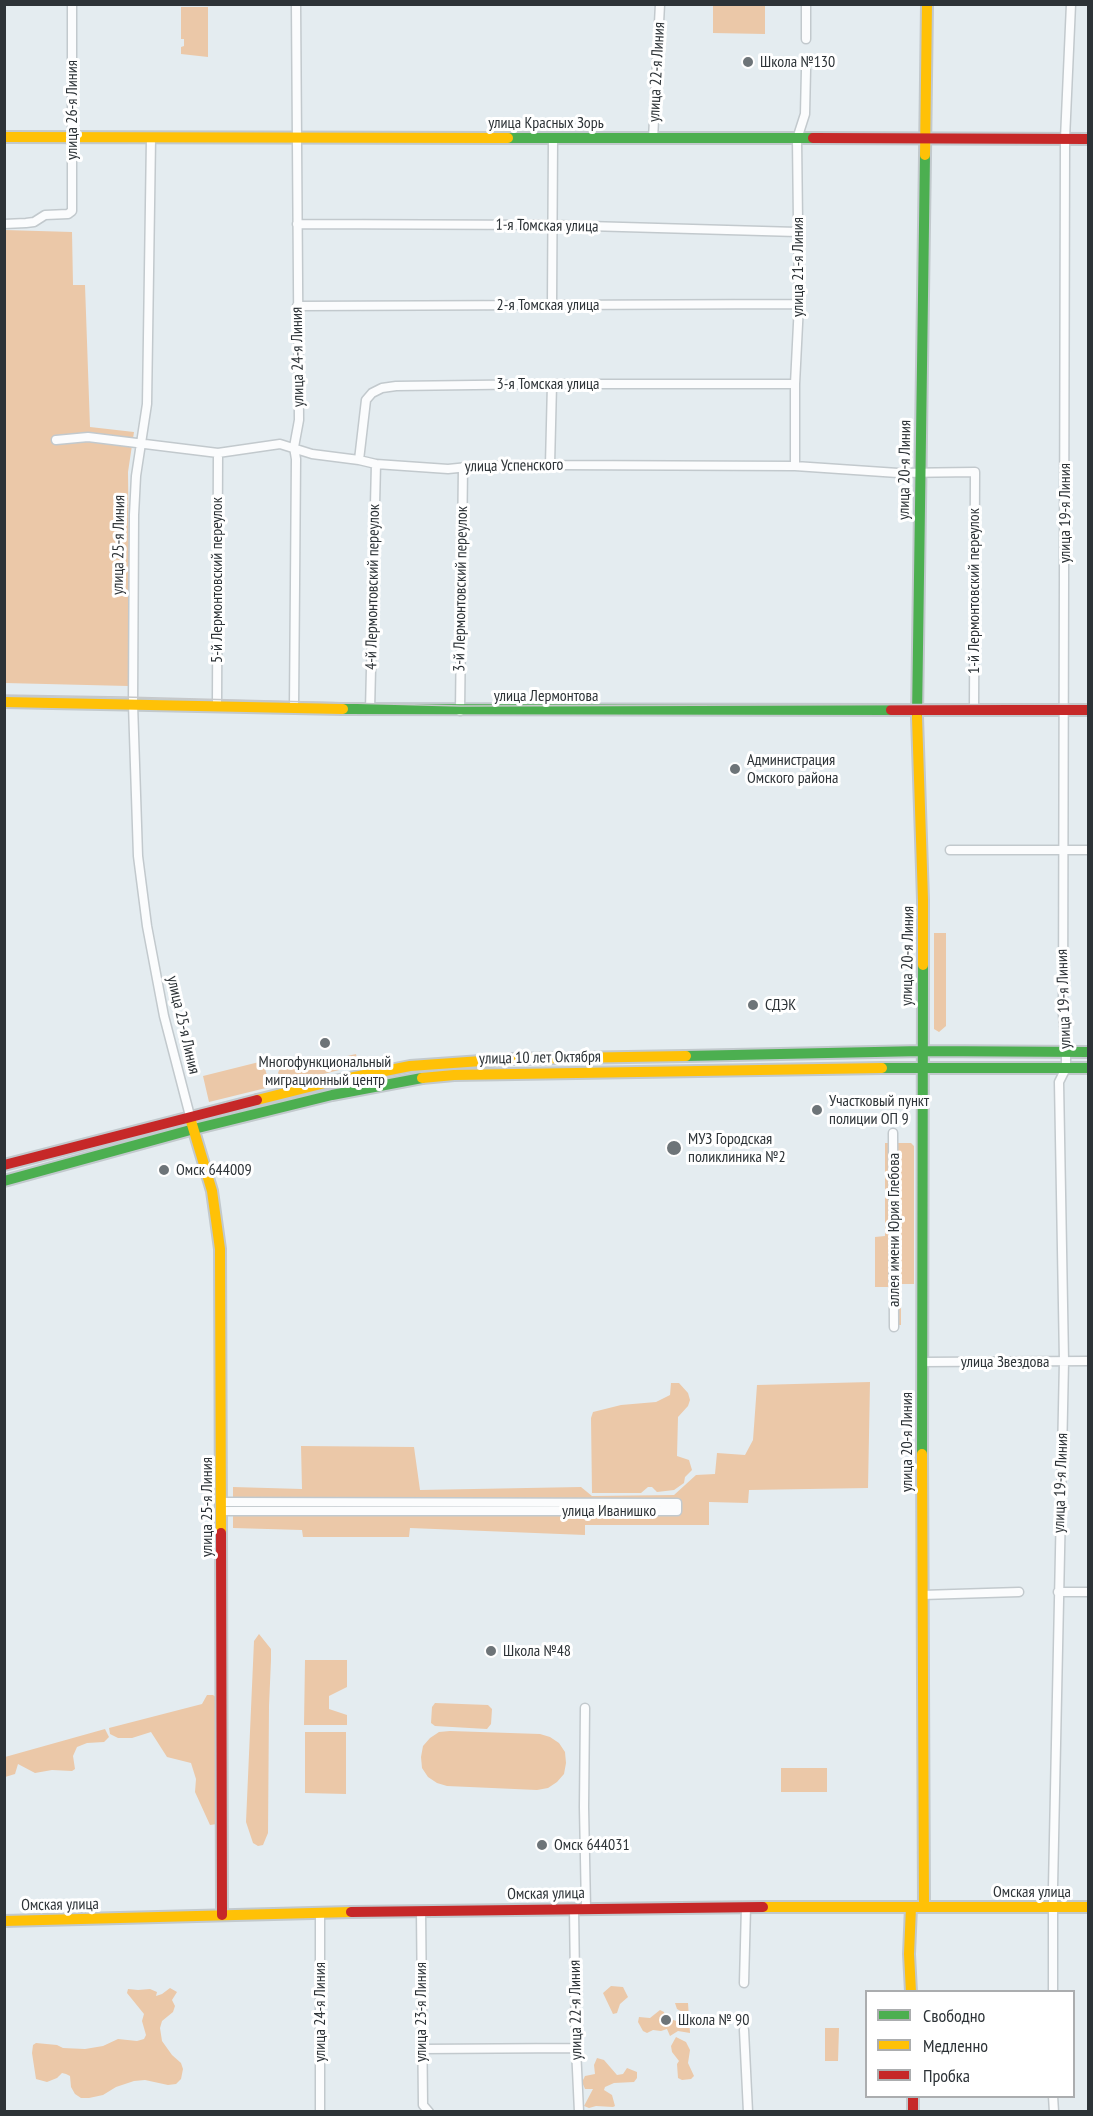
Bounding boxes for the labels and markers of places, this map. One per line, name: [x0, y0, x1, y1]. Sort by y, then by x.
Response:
place label: Школа №130: [760, 52, 835, 72]
marker: Школа №130: [741, 55, 755, 69]
place label: Администрация Омского района: [747, 750, 838, 788]
marker: Администрация Омского района: [728, 762, 742, 776]
place label: СДЭК: [765, 995, 796, 1015]
marker: СДЭК: [746, 998, 760, 1012]
marker: Многофункциональный миграционный центр: [318, 1036, 332, 1050]
place label: Многофункциональный миграционный центр: [259, 1052, 391, 1090]
place label: Участковый пункт полиции ОП 9: [829, 1091, 929, 1129]
marker: Участковый пункт полиции ОП 9: [810, 1103, 824, 1117]
place label: МУЗ Городская поликлиника №2: [688, 1129, 786, 1167]
marker: МУЗ Городская поликлиника №2: [665, 1139, 683, 1157]
place label: Омск 644009: [176, 1160, 252, 1180]
marker: Омск 644009: [157, 1163, 171, 1177]
place label: Школа №48: [503, 1641, 571, 1661]
marker: Школа №48: [484, 1644, 498, 1658]
place label: Омск 644031: [554, 1835, 630, 1855]
marker: Омск 644031: [535, 1838, 549, 1852]
place label: Школа № 90: [678, 2010, 749, 2030]
marker: Школа № 90: [659, 2013, 673, 2027]

